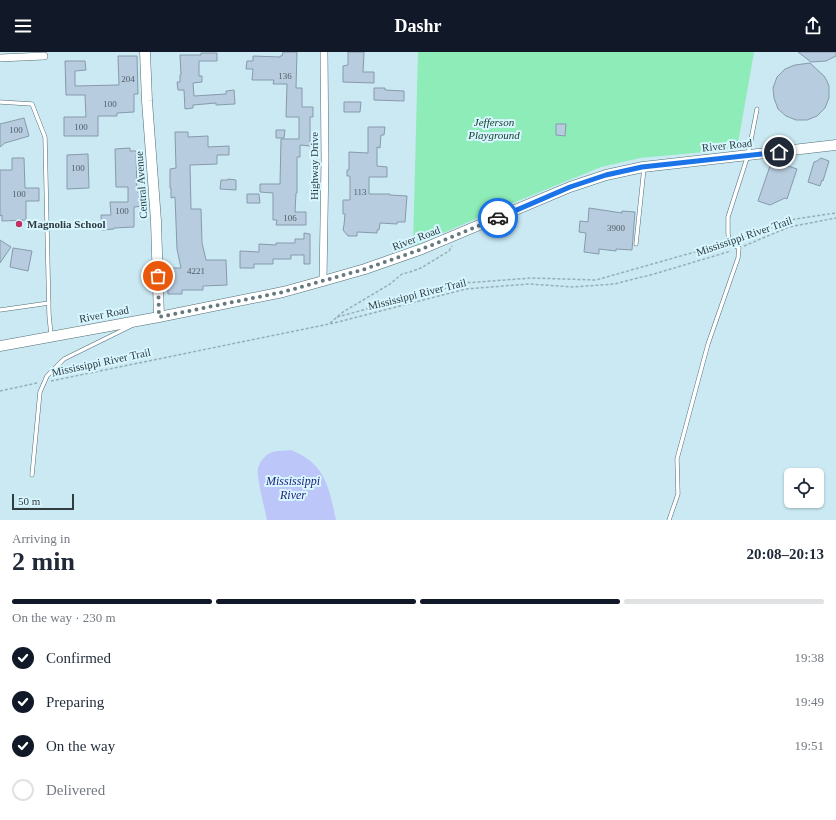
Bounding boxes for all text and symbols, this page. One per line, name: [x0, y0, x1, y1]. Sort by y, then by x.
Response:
icon: menu: [12, 15, 34, 37]
icon: share: [802, 15, 824, 37]
text: Dashr: [394, 16, 442, 36]
house number: 136: [278, 71, 292, 81]
house number: 204: [121, 74, 135, 84]
house number: 100: [103, 99, 117, 109]
park label: Jefferson Playground: [467, 116, 520, 141]
house number: 100: [74, 122, 88, 132]
house number: 100: [9, 125, 23, 135]
street label: Highway Drive: [308, 132, 320, 200]
pin: [762, 135, 796, 169]
street label: River Road: [701, 136, 753, 154]
icon: home: [768, 141, 790, 163]
street label: Central Avenue: [133, 151, 149, 219]
house number: 100: [71, 163, 85, 173]
house number: 113: [353, 187, 367, 197]
house number: 100: [12, 189, 26, 199]
courier: [478, 198, 518, 238]
house number: 100: [115, 206, 129, 216]
icon: car: [487, 207, 509, 229]
house number: 106: [283, 213, 297, 223]
street label: Mississippi River Trail: [694, 214, 794, 258]
place label: Magnolia School: [27, 218, 106, 230]
marker: Magnolia School: [14, 219, 24, 229]
street label: River Road: [390, 223, 442, 253]
house number: 3900: [607, 223, 626, 233]
pin: [141, 259, 175, 293]
icon: bag: [147, 265, 169, 287]
house number: 4221: [187, 266, 205, 276]
street label: Mississippi River Trail: [367, 276, 467, 312]
street label: River Road: [78, 303, 130, 325]
street label: Mississippi River Trail: [50, 346, 152, 378]
map controls: [784, 468, 824, 508]
button: locate: [784, 468, 824, 508]
water label: Mississippi River: [265, 474, 320, 502]
scale bar: [12, 492, 74, 511]
text: 50 m: [18, 495, 40, 507]
text: Arriving in: [12, 531, 70, 546]
text: 20:08–20:13: [747, 546, 824, 562]
text: 2 min: [12, 547, 75, 576]
text: On the way · 230 m: [12, 610, 116, 625]
icon: check: [12, 647, 34, 669]
text: Confirmed: [46, 650, 111, 666]
text: 19:38: [794, 650, 824, 665]
icon: check: [12, 691, 34, 713]
text: Preparing: [46, 694, 104, 710]
text: 19:49: [794, 694, 824, 709]
icon: check: [12, 735, 34, 757]
text: On the way: [46, 738, 115, 754]
text: 19:51: [794, 738, 824, 753]
text: Delivered: [46, 782, 105, 798]

